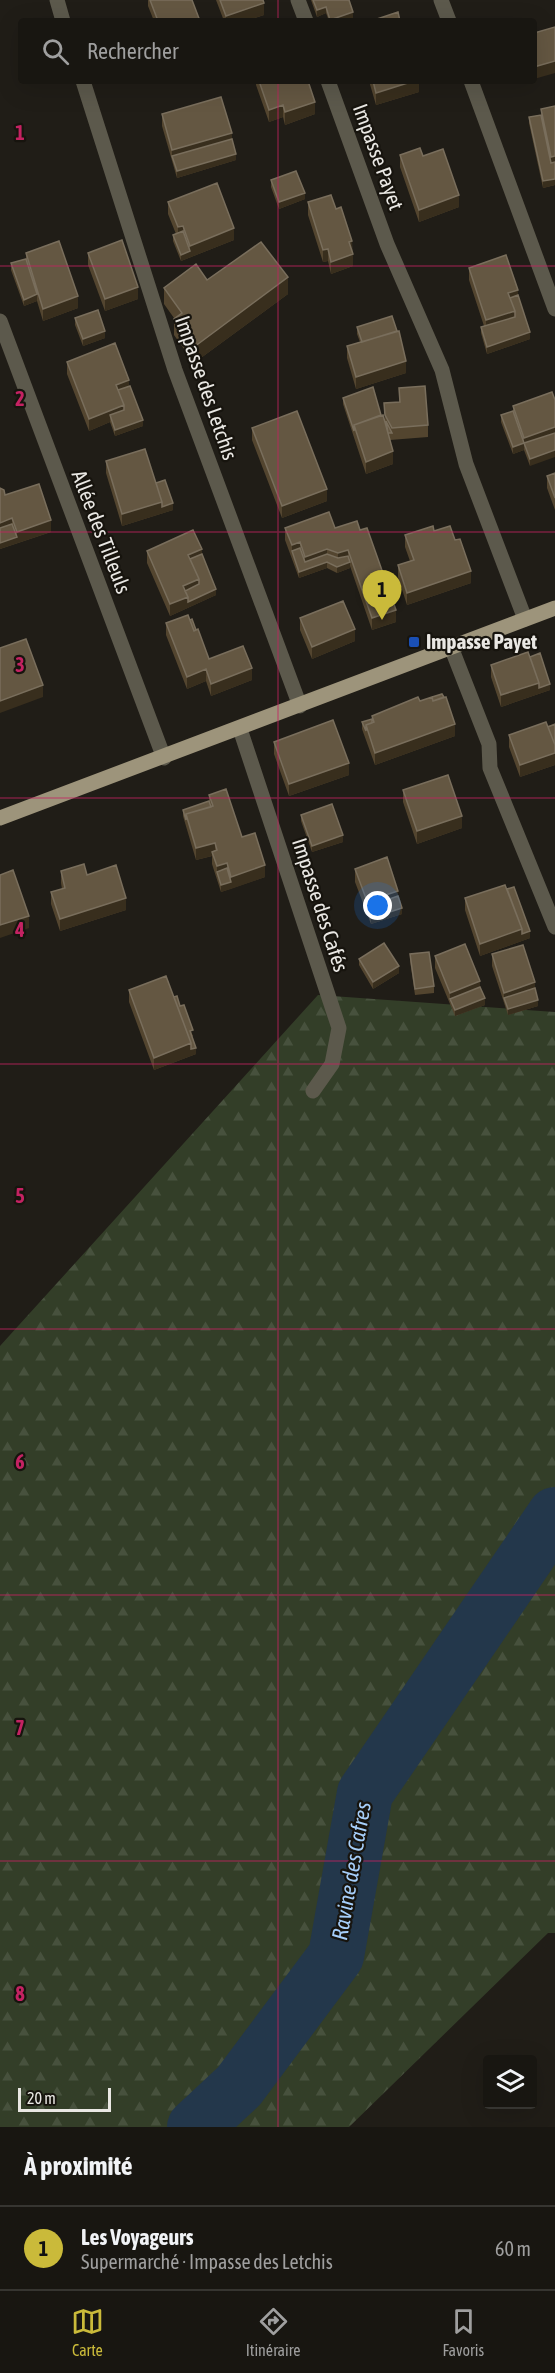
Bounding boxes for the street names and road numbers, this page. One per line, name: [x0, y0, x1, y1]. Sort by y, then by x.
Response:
street label: Impasse Payet: [349, 100, 409, 213]
street label: Impasse des Letchis: [171, 312, 243, 463]
street label: Allée des Tilleuls: [67, 467, 136, 597]
street label: Impasse des Cafés: [288, 835, 354, 975]

